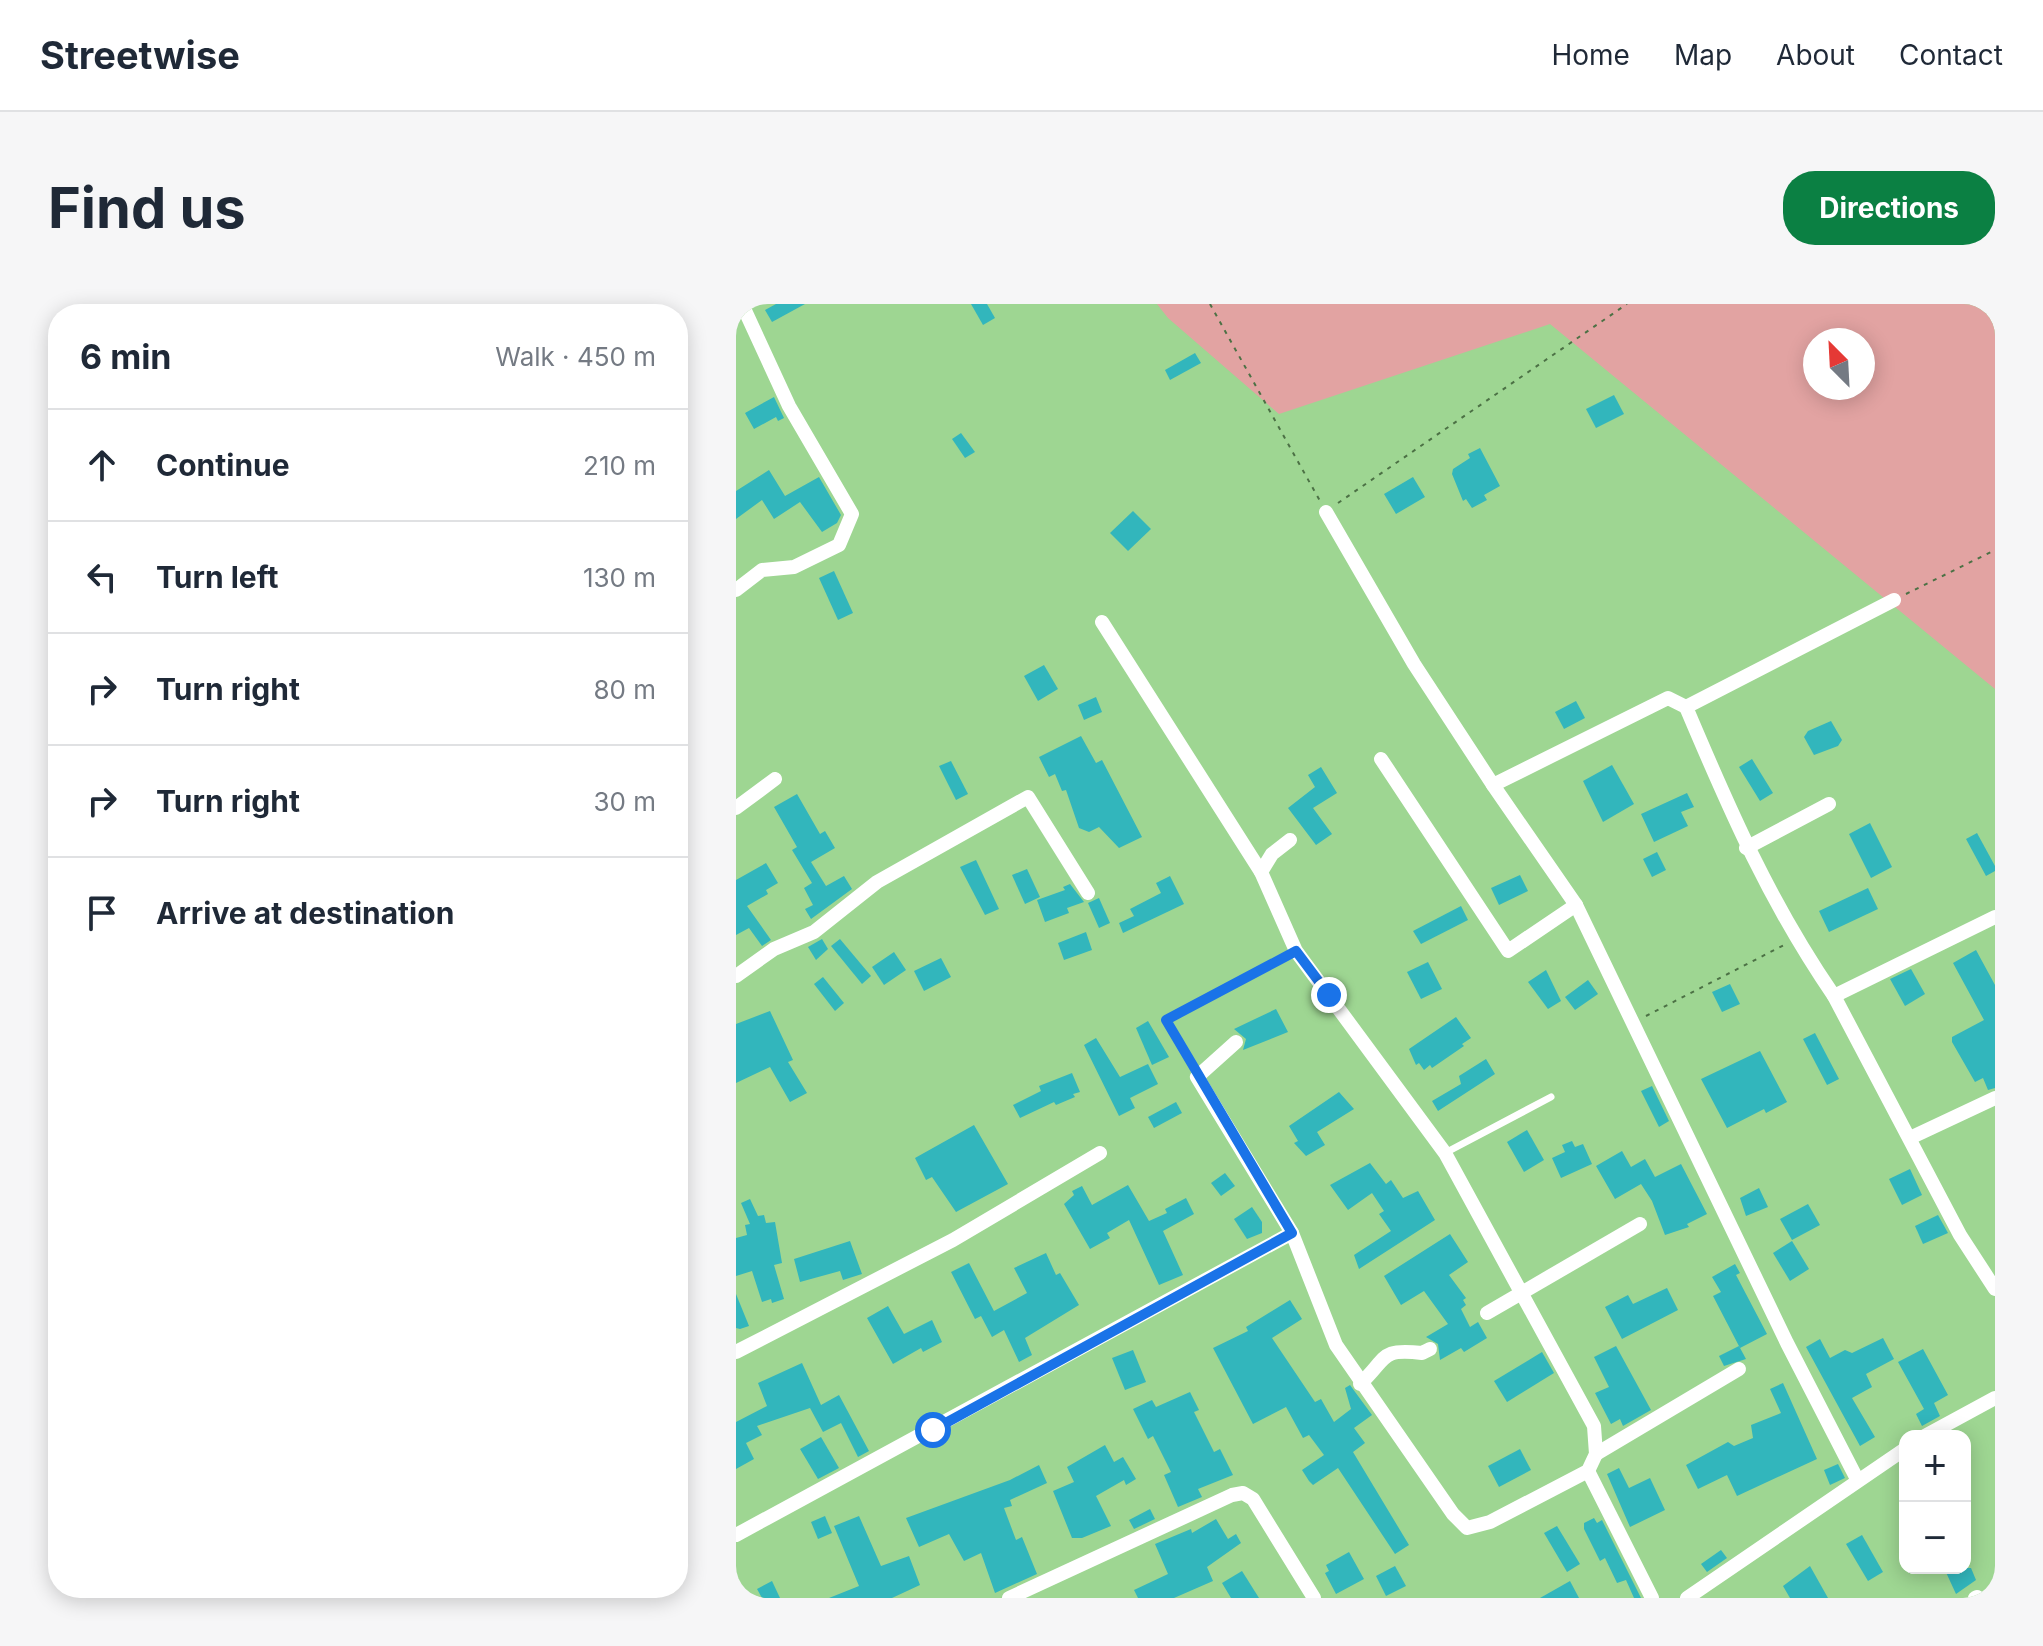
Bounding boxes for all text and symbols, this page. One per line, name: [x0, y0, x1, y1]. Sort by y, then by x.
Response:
text: Streetwise: [40, 32, 240, 78]
text: Home: [1551, 38, 1630, 72]
text: Map: [1674, 38, 1732, 72]
text: About: [1776, 38, 1855, 72]
text: Contact: [1899, 38, 2003, 72]
button: Directions: [1783, 171, 1995, 245]
text: Find us: [48, 174, 246, 242]
north arrow: [1803, 328, 1875, 400]
text: 6 min: [80, 336, 172, 377]
text: Walk · 450 m: [495, 341, 656, 372]
icon: ahead: [80, 443, 124, 487]
text: Continue: [156, 447, 290, 483]
text: 210 m: [583, 450, 656, 481]
icon: left: [80, 555, 124, 599]
text: Turn left: [156, 559, 278, 595]
text: 130 m: [583, 562, 656, 593]
icon: right: [80, 667, 124, 711]
text: Turn right: [156, 671, 300, 707]
text: 80 m: [593, 674, 656, 705]
icon: right: [80, 779, 124, 823]
text: Turn right: [156, 783, 300, 819]
text: 30 m: [593, 786, 656, 817]
icon: arrive: [80, 891, 124, 935]
text: Arrive at destination: [156, 895, 454, 931]
route end: [1311, 977, 1347, 1013]
route start: [915, 1412, 951, 1448]
map controls: [1899, 1430, 1971, 1574]
button: +: [1899, 1430, 1971, 1502]
button: −: [1899, 1502, 1971, 1574]

